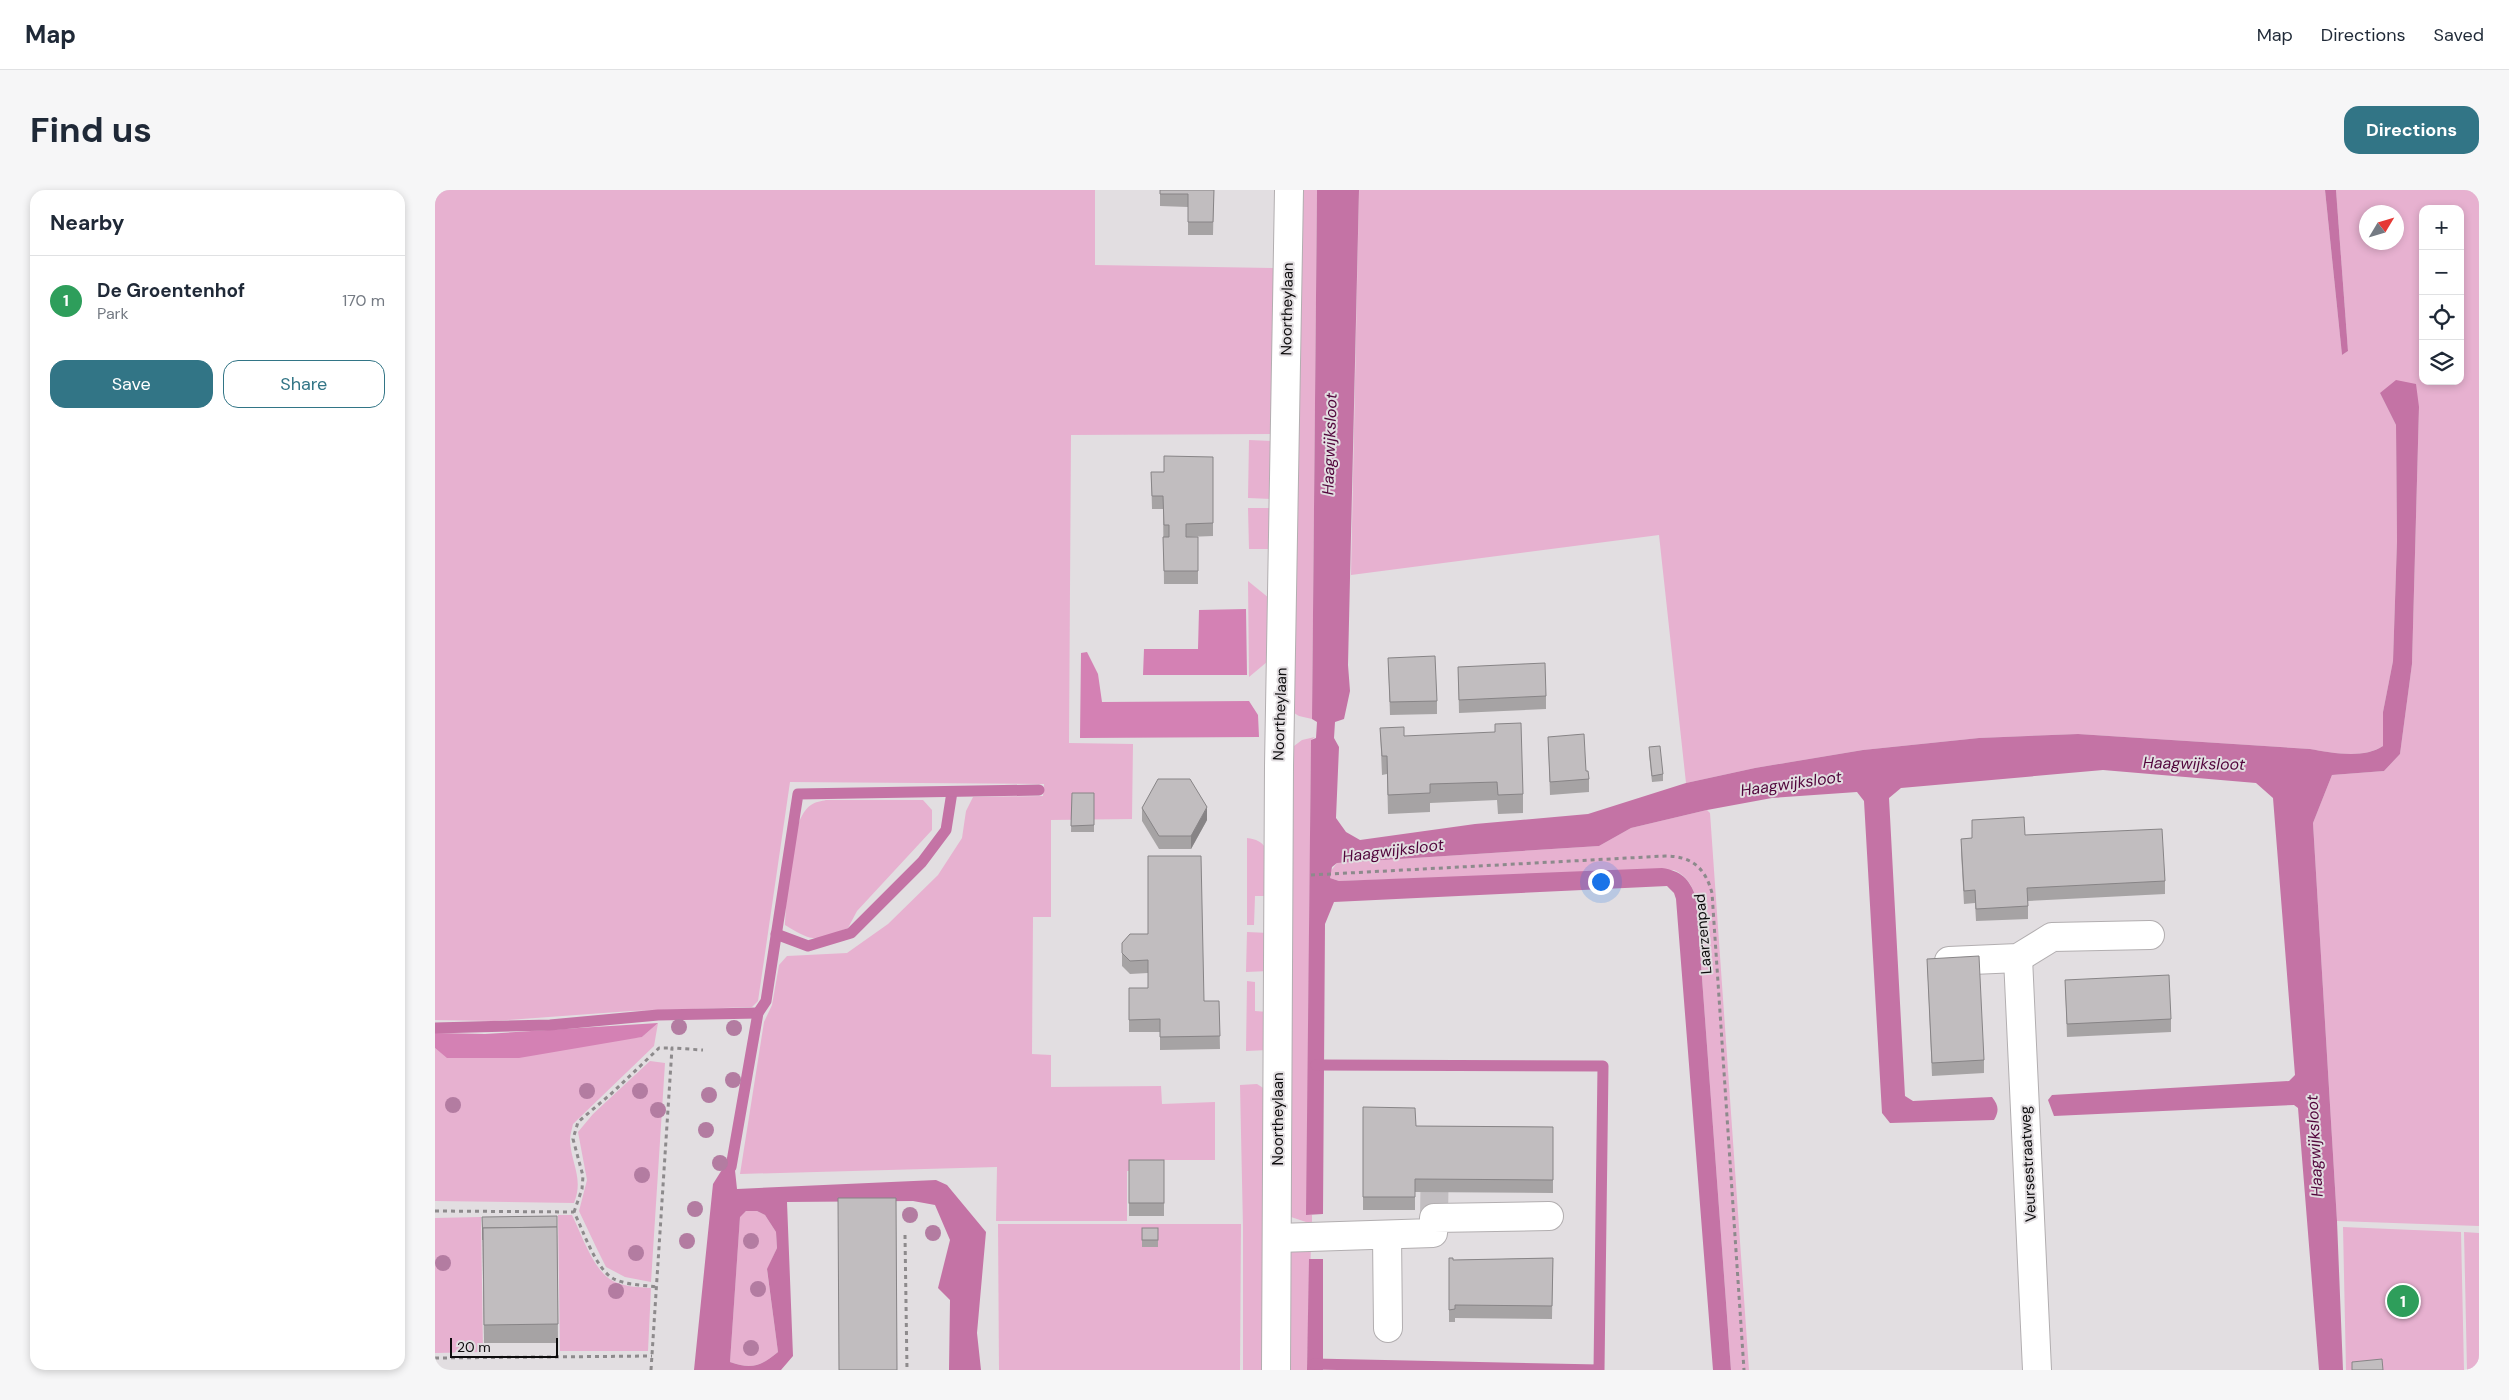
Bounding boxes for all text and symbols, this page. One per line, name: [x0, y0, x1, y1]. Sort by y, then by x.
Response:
text: Map: [25, 19, 76, 50]
text: Map: [2257, 23, 2293, 47]
text: Directions: [2321, 23, 2406, 47]
text: Saved: [2434, 23, 2484, 47]
button: Directions: [2344, 106, 2479, 154]
text: Find us: [30, 107, 152, 153]
north arrow: [2359, 205, 2404, 250]
map controls: [2419, 205, 2464, 385]
button: +: [2419, 205, 2464, 250]
text: Nearby: [50, 209, 124, 237]
button: −: [2419, 250, 2464, 295]
street label: Noortheylaan: [1276, 262, 1298, 356]
text: De Groentenhof: [97, 278, 245, 303]
text: 1: [63, 290, 69, 311]
text: 170 m: [342, 290, 385, 311]
button: locate: [2419, 295, 2464, 340]
text: Park: [97, 303, 129, 324]
button: layers: [2419, 340, 2464, 385]
button: Save: [50, 360, 213, 408]
button: Share: [223, 360, 385, 408]
water label: Haagwijksloot: [1317, 392, 1342, 495]
street label: Noortheylaan: [1268, 667, 1292, 761]
water label: Haagwijksloot: [2143, 752, 2246, 775]
water label: Haagwijksloot: [1739, 766, 1844, 801]
water label: Haagwijksloot: [1341, 834, 1446, 867]
your location: [1588, 869, 1614, 895]
street label: Laarzenpad: [1690, 893, 1716, 975]
street label: Noortheylaan: [1268, 1072, 1288, 1166]
water label: Haagwijksloot: [2301, 1094, 2328, 1198]
street label: Veursestraatweg: [2015, 1105, 2041, 1223]
pin: 1: [2387, 1282, 2419, 1320]
scale bar: [450, 1335, 557, 1358]
text: 20 m: [457, 1338, 491, 1356]

